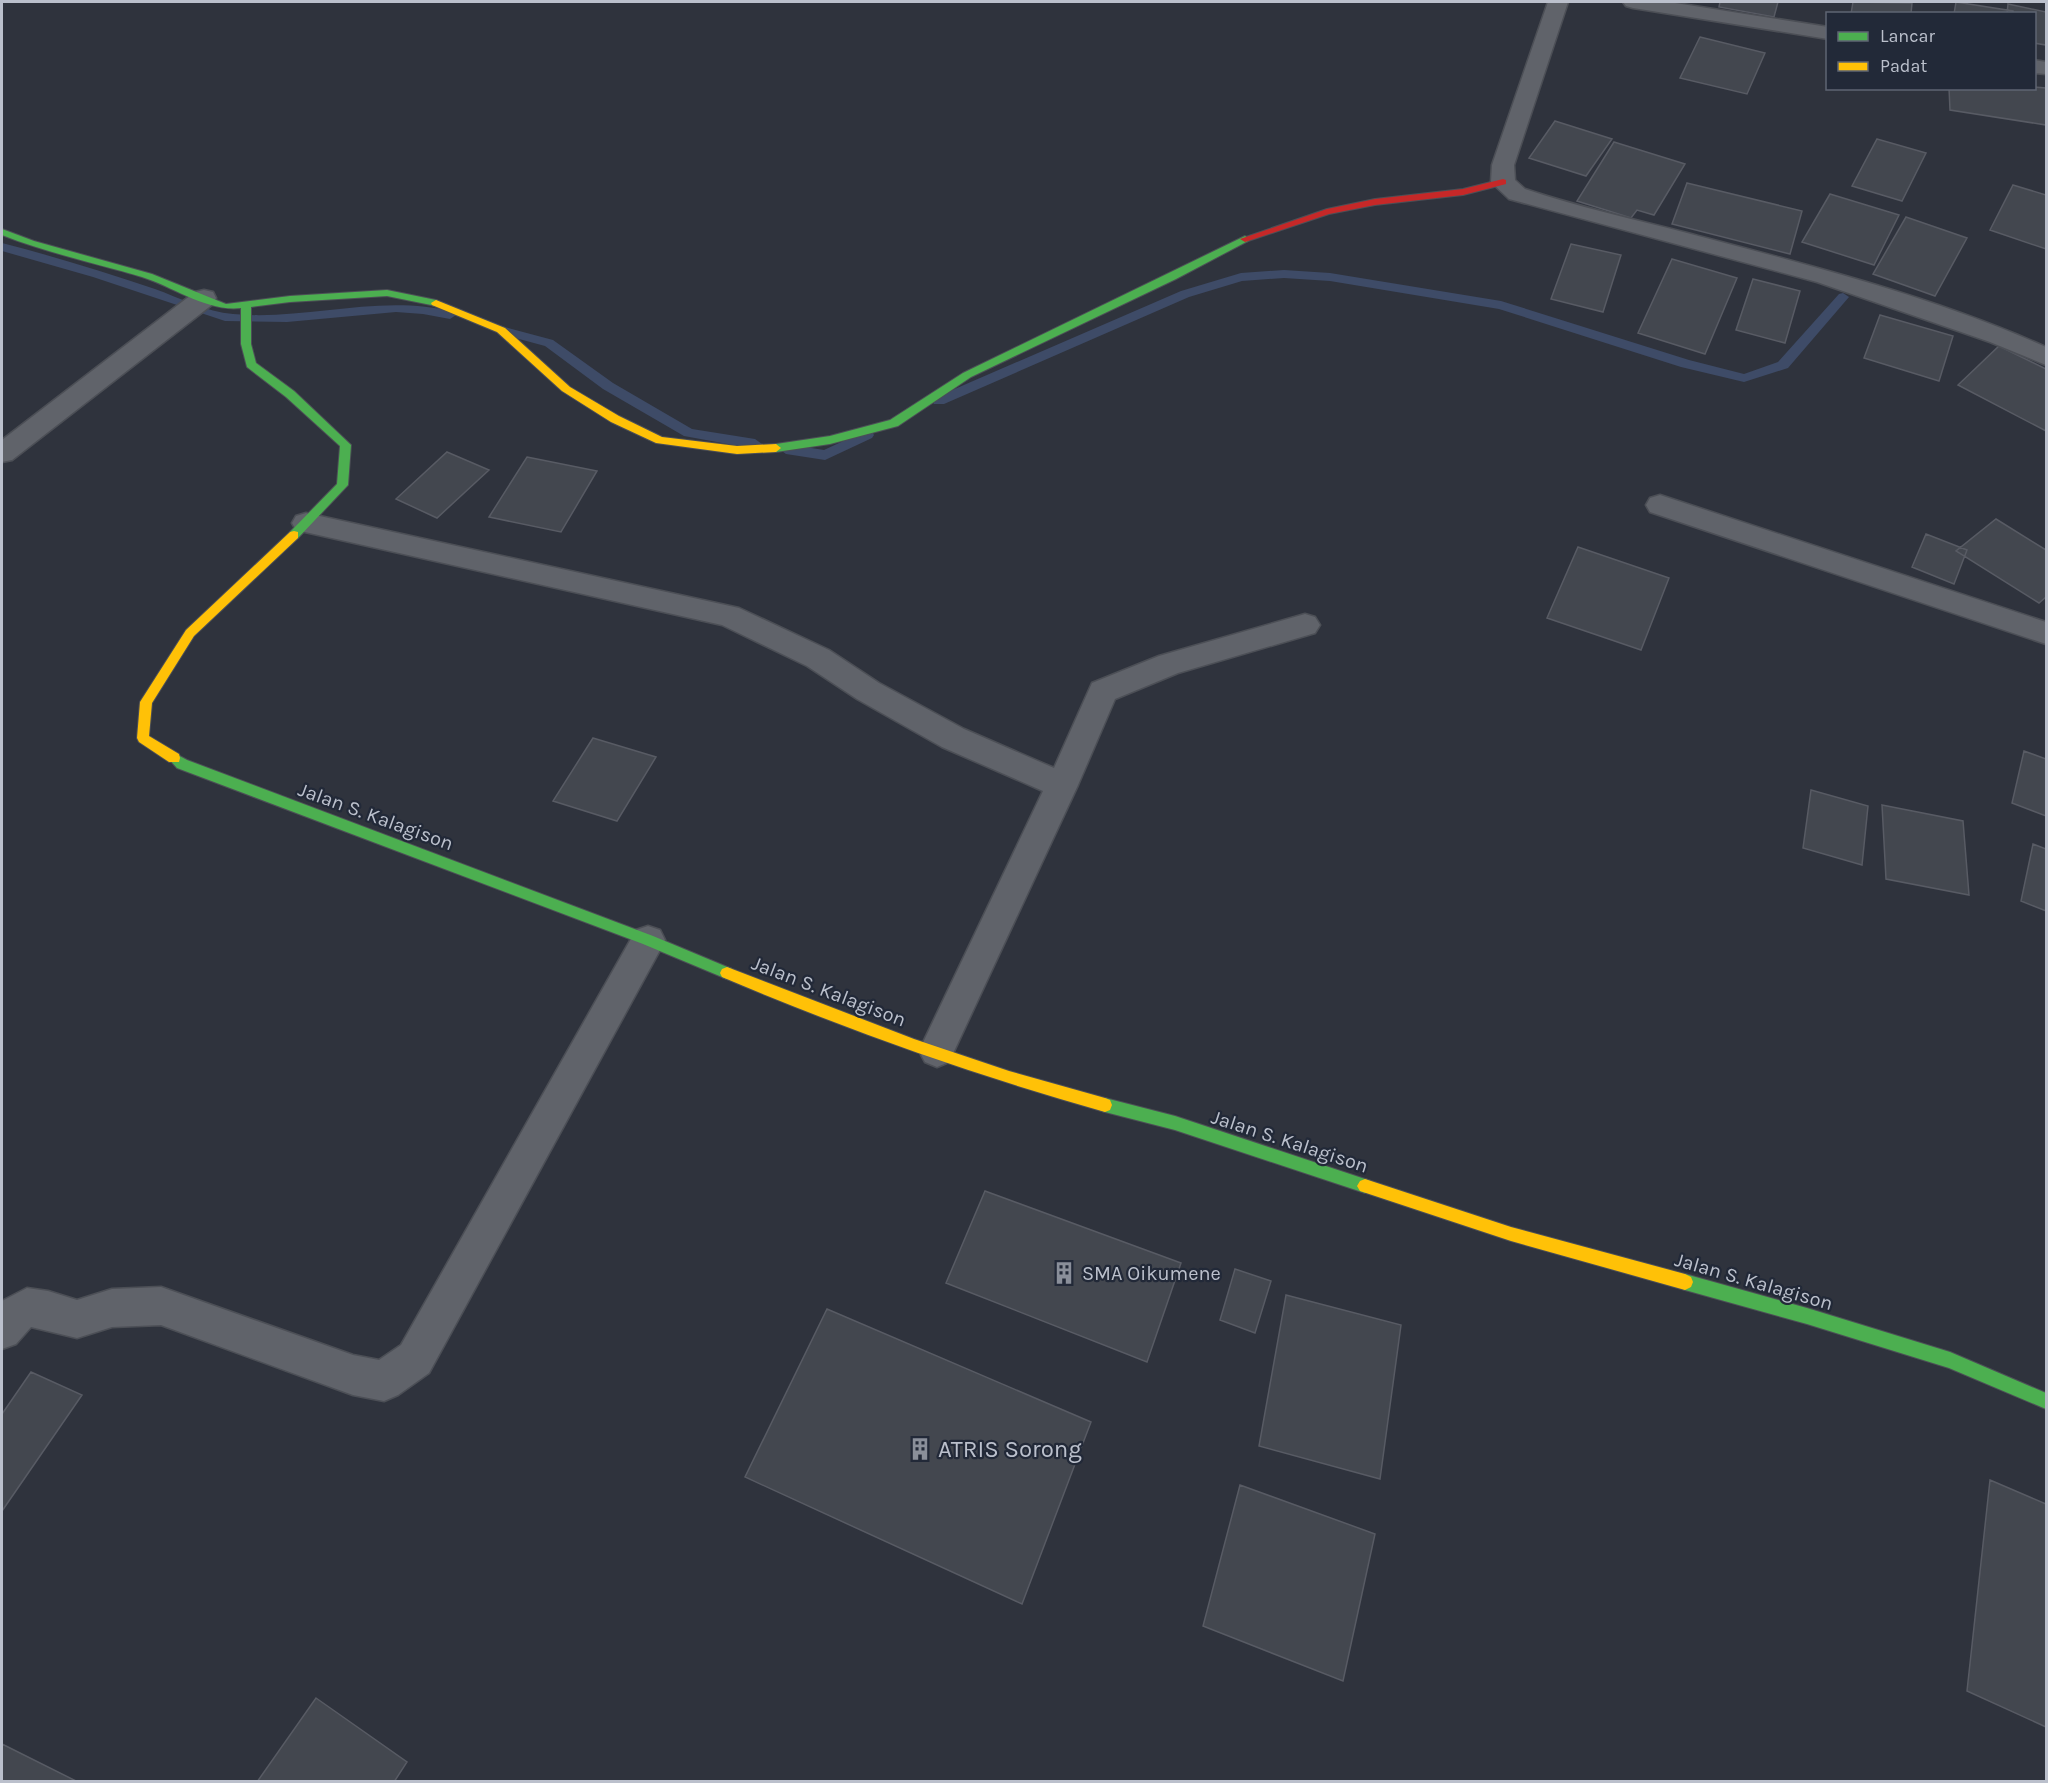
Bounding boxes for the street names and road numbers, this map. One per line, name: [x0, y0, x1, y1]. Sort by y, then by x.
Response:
street label: Jalan S. Kalagison: [295, 778, 457, 855]
street label: Jalan S. Kalagison: [748, 951, 909, 1031]
street label: Jalan S. Kalagison: [1209, 1105, 1371, 1178]
street label: Jalan S. Kalagison: [1672, 1248, 1836, 1315]

